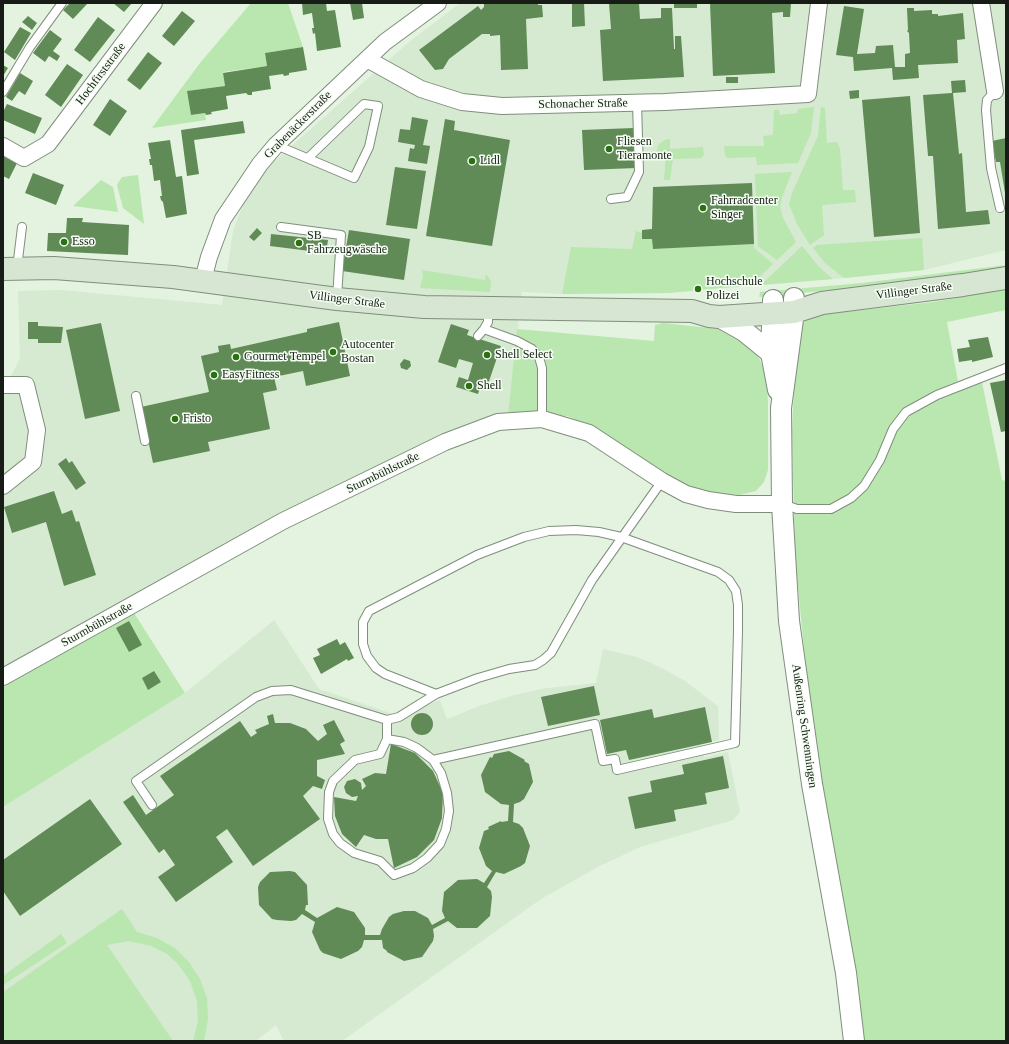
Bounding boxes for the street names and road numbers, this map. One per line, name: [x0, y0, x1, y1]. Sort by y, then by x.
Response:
street label: Hochfirststraße: [73, 40, 129, 108]
street label: Grabenäckerstraße: [261, 88, 335, 162]
street label: Schonacher Straße: [538, 96, 628, 112]
street label: Villinger Straße: [875, 279, 953, 303]
street label: Villinger Straße: [308, 288, 386, 312]
street label: Sturmbühlstraße: [344, 449, 422, 497]
street label: Sturmbühlstraße: [59, 599, 135, 651]
street label: Außenring Schwenningen: [788, 663, 820, 789]

